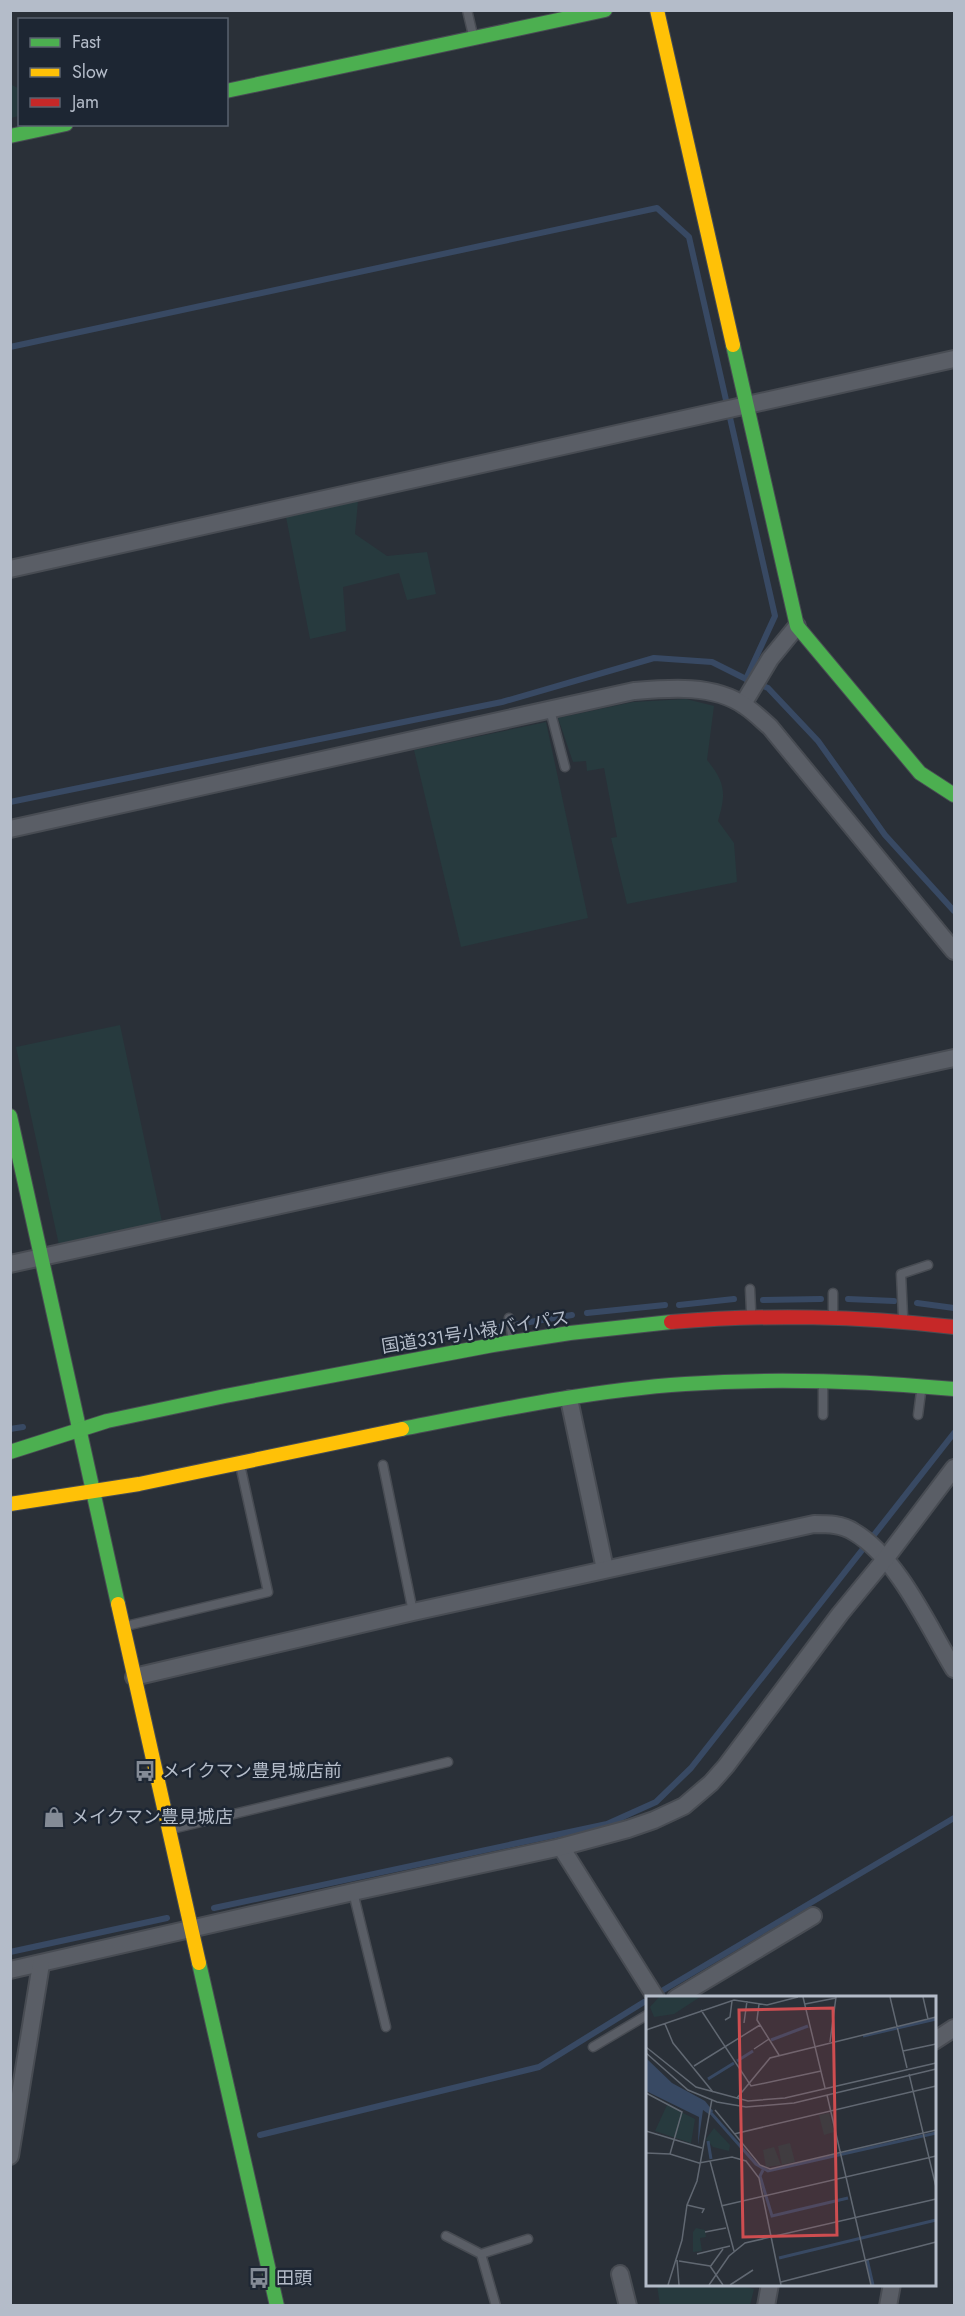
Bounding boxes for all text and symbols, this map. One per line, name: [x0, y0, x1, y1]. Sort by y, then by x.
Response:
legend: [18, 18, 228, 126]
text: Fast: [72, 29, 101, 55]
text: Slow: [72, 59, 109, 85]
text: Jam: [70, 89, 99, 115]
street label: 国道331号小禄バイパス: [379, 1304, 571, 1360]
place label: メイクマン豊見城店前: [162, 1758, 342, 1784]
bus stop icon: メイクマン豊見城店前: [133, 1759, 157, 1783]
place label: メイクマン豊見城店: [71, 1804, 233, 1830]
shop icon: メイクマン豊見城店: [42, 1805, 66, 1829]
inset map: [646, 1996, 935, 2286]
place label: 田頭: [276, 2265, 312, 2291]
bus stop icon: 田頭: [247, 2266, 271, 2290]

